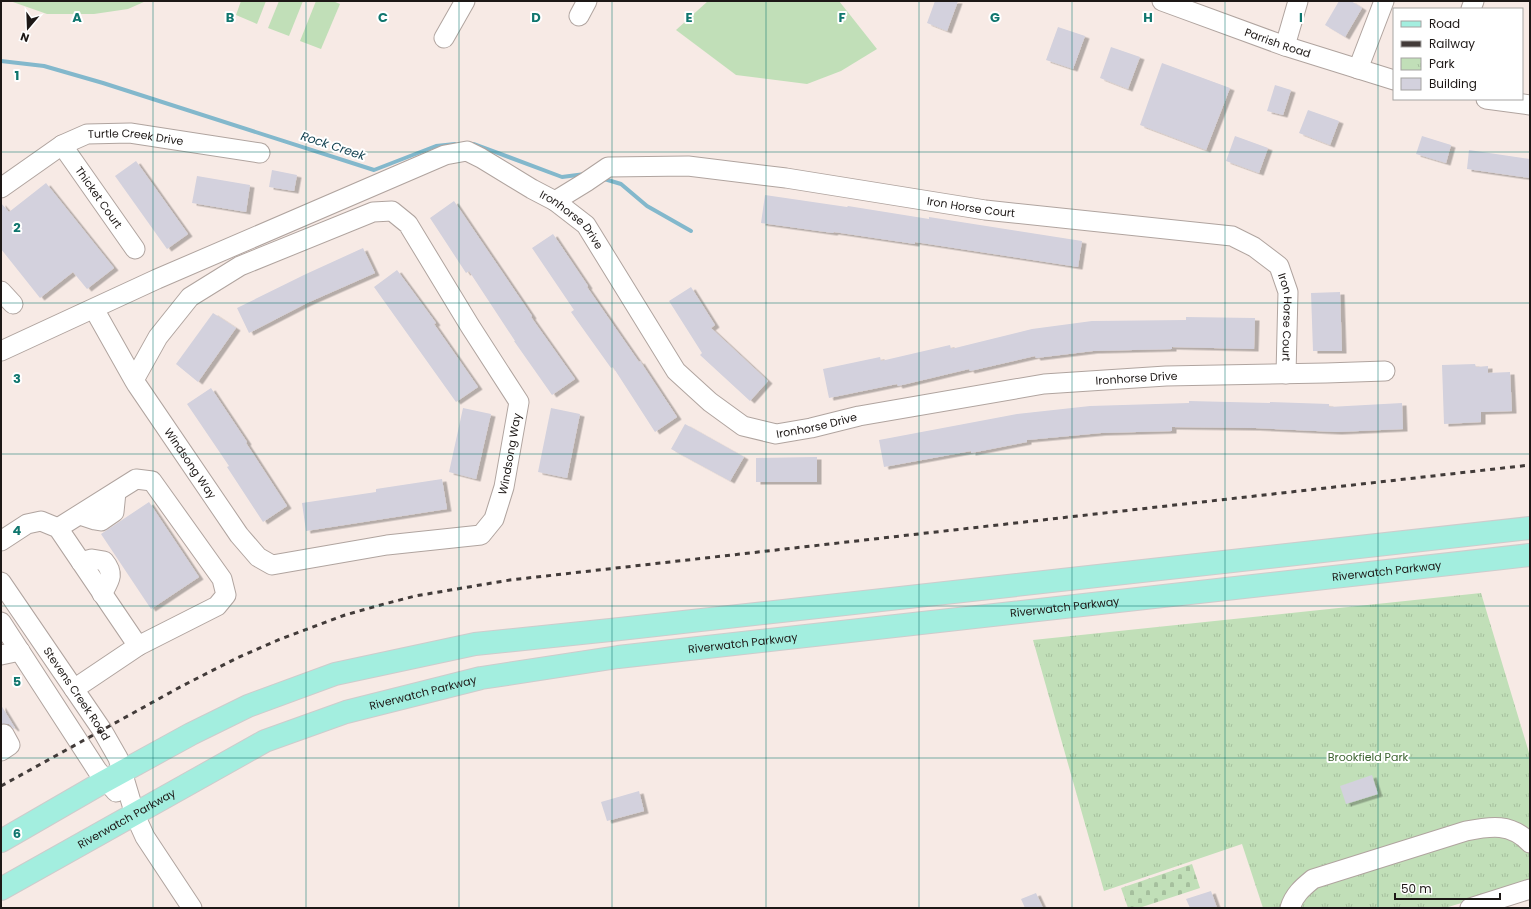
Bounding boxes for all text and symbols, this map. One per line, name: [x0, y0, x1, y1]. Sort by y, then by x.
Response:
north arrow: [8, 8, 48, 48]
text: A: [72, 8, 82, 27]
text: B: [226, 8, 235, 27]
text: C: [378, 8, 388, 27]
text: D: [531, 8, 541, 27]
text: E: [685, 8, 693, 27]
text: F: [838, 8, 846, 27]
text: G: [990, 8, 1000, 27]
text: H: [1143, 8, 1153, 27]
text: I: [1299, 8, 1303, 27]
legend: [1393, 8, 1523, 100]
text: Road: [1429, 15, 1460, 32]
street label: Parrish Road: [1242, 24, 1313, 62]
text: N: [18, 29, 31, 46]
text: Railway: [1429, 35, 1475, 52]
text: Park: [1429, 55, 1456, 72]
text: 1: [15, 66, 19, 85]
text: Building: [1429, 75, 1477, 92]
street label: Turtle Creek Drive: [88, 125, 185, 149]
water label: Rock Creek: [299, 127, 368, 164]
street label: Thicket Court: [71, 163, 126, 232]
street label: Ironhorse Drive: [537, 186, 607, 252]
street label: Iron Horse Court: [926, 193, 1016, 221]
text: 2: [13, 218, 21, 237]
street label: Iron Horse Court: [1274, 271, 1296, 361]
street label: Ironhorse Drive: [1095, 368, 1178, 389]
text: 3: [13, 369, 21, 388]
street label: Ironhorse Drive: [775, 409, 859, 442]
street label: Windsong Way: [494, 411, 525, 497]
street label: Windsong Way: [160, 425, 221, 503]
text: 4: [13, 521, 22, 540]
street label: Riverwatch Parkway: [1331, 557, 1443, 585]
street label: Riverwatch Parkway: [1009, 593, 1121, 621]
street label: Riverwatch Parkway: [687, 629, 799, 657]
street label: Stevens Creek Road: [40, 644, 114, 743]
street label: Riverwatch Parkway: [368, 671, 479, 714]
text: 5: [13, 672, 21, 691]
park label: Brookfield Park: [1328, 749, 1409, 765]
street label: Riverwatch Parkway: [75, 784, 179, 852]
text: 6: [13, 824, 21, 843]
scale bar: [1395, 875, 1500, 901]
text: 50 m: [1401, 880, 1432, 897]

